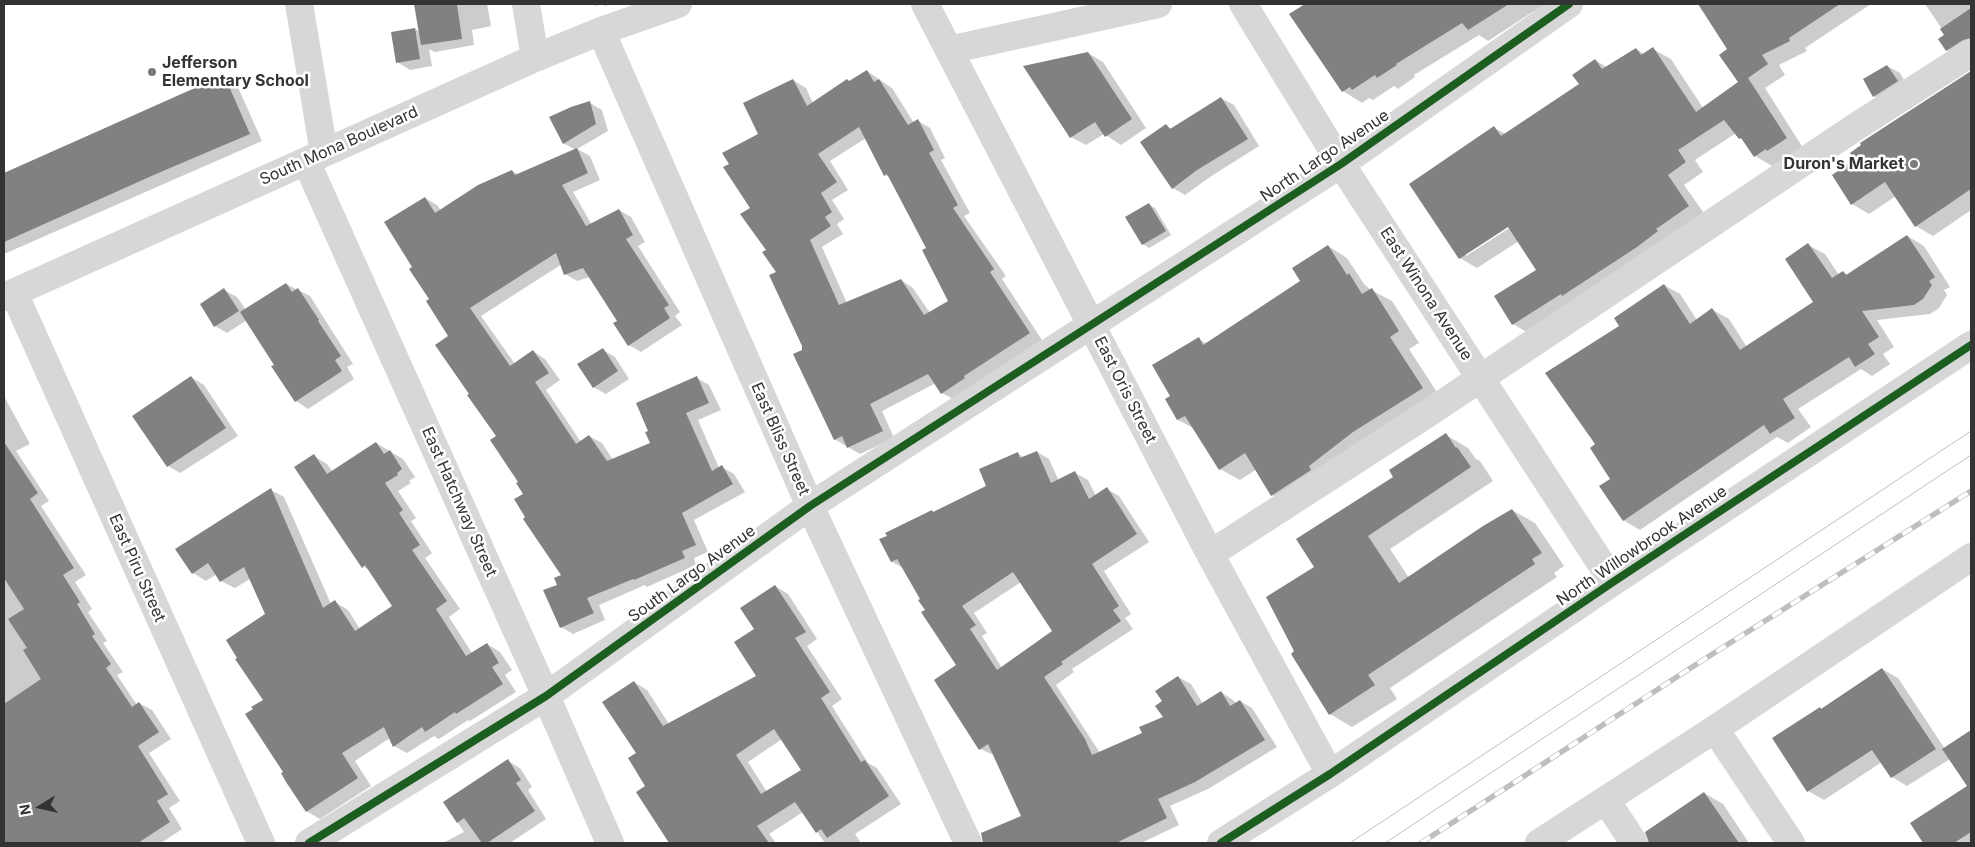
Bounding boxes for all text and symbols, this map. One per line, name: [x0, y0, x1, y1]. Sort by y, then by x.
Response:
place label: Jefferson Elementary School: [162, 53, 309, 91]
marker: Jefferson Elementary School: [146, 66, 158, 78]
street label: South Mona Boulevard: [257, 102, 421, 190]
street label: North Largo Avenue: [1257, 106, 1393, 206]
place label: Duron's Market: [1784, 154, 1904, 174]
marker: Duron's Market: [1908, 158, 1920, 170]
street label: East Winona Avenue: [1376, 224, 1476, 364]
street label: East Oris Street: [1090, 333, 1160, 447]
street label: East Bliss Street: [747, 380, 813, 498]
street label: East Hatchway Street: [417, 424, 501, 580]
street label: North Willowbrook Avenue: [1553, 482, 1731, 610]
street label: East Piru Street: [105, 511, 169, 625]
street label: South Largo Avenue: [625, 521, 759, 627]
north arrow: [15, 782, 65, 832]
text: N: [15, 803, 34, 816]

